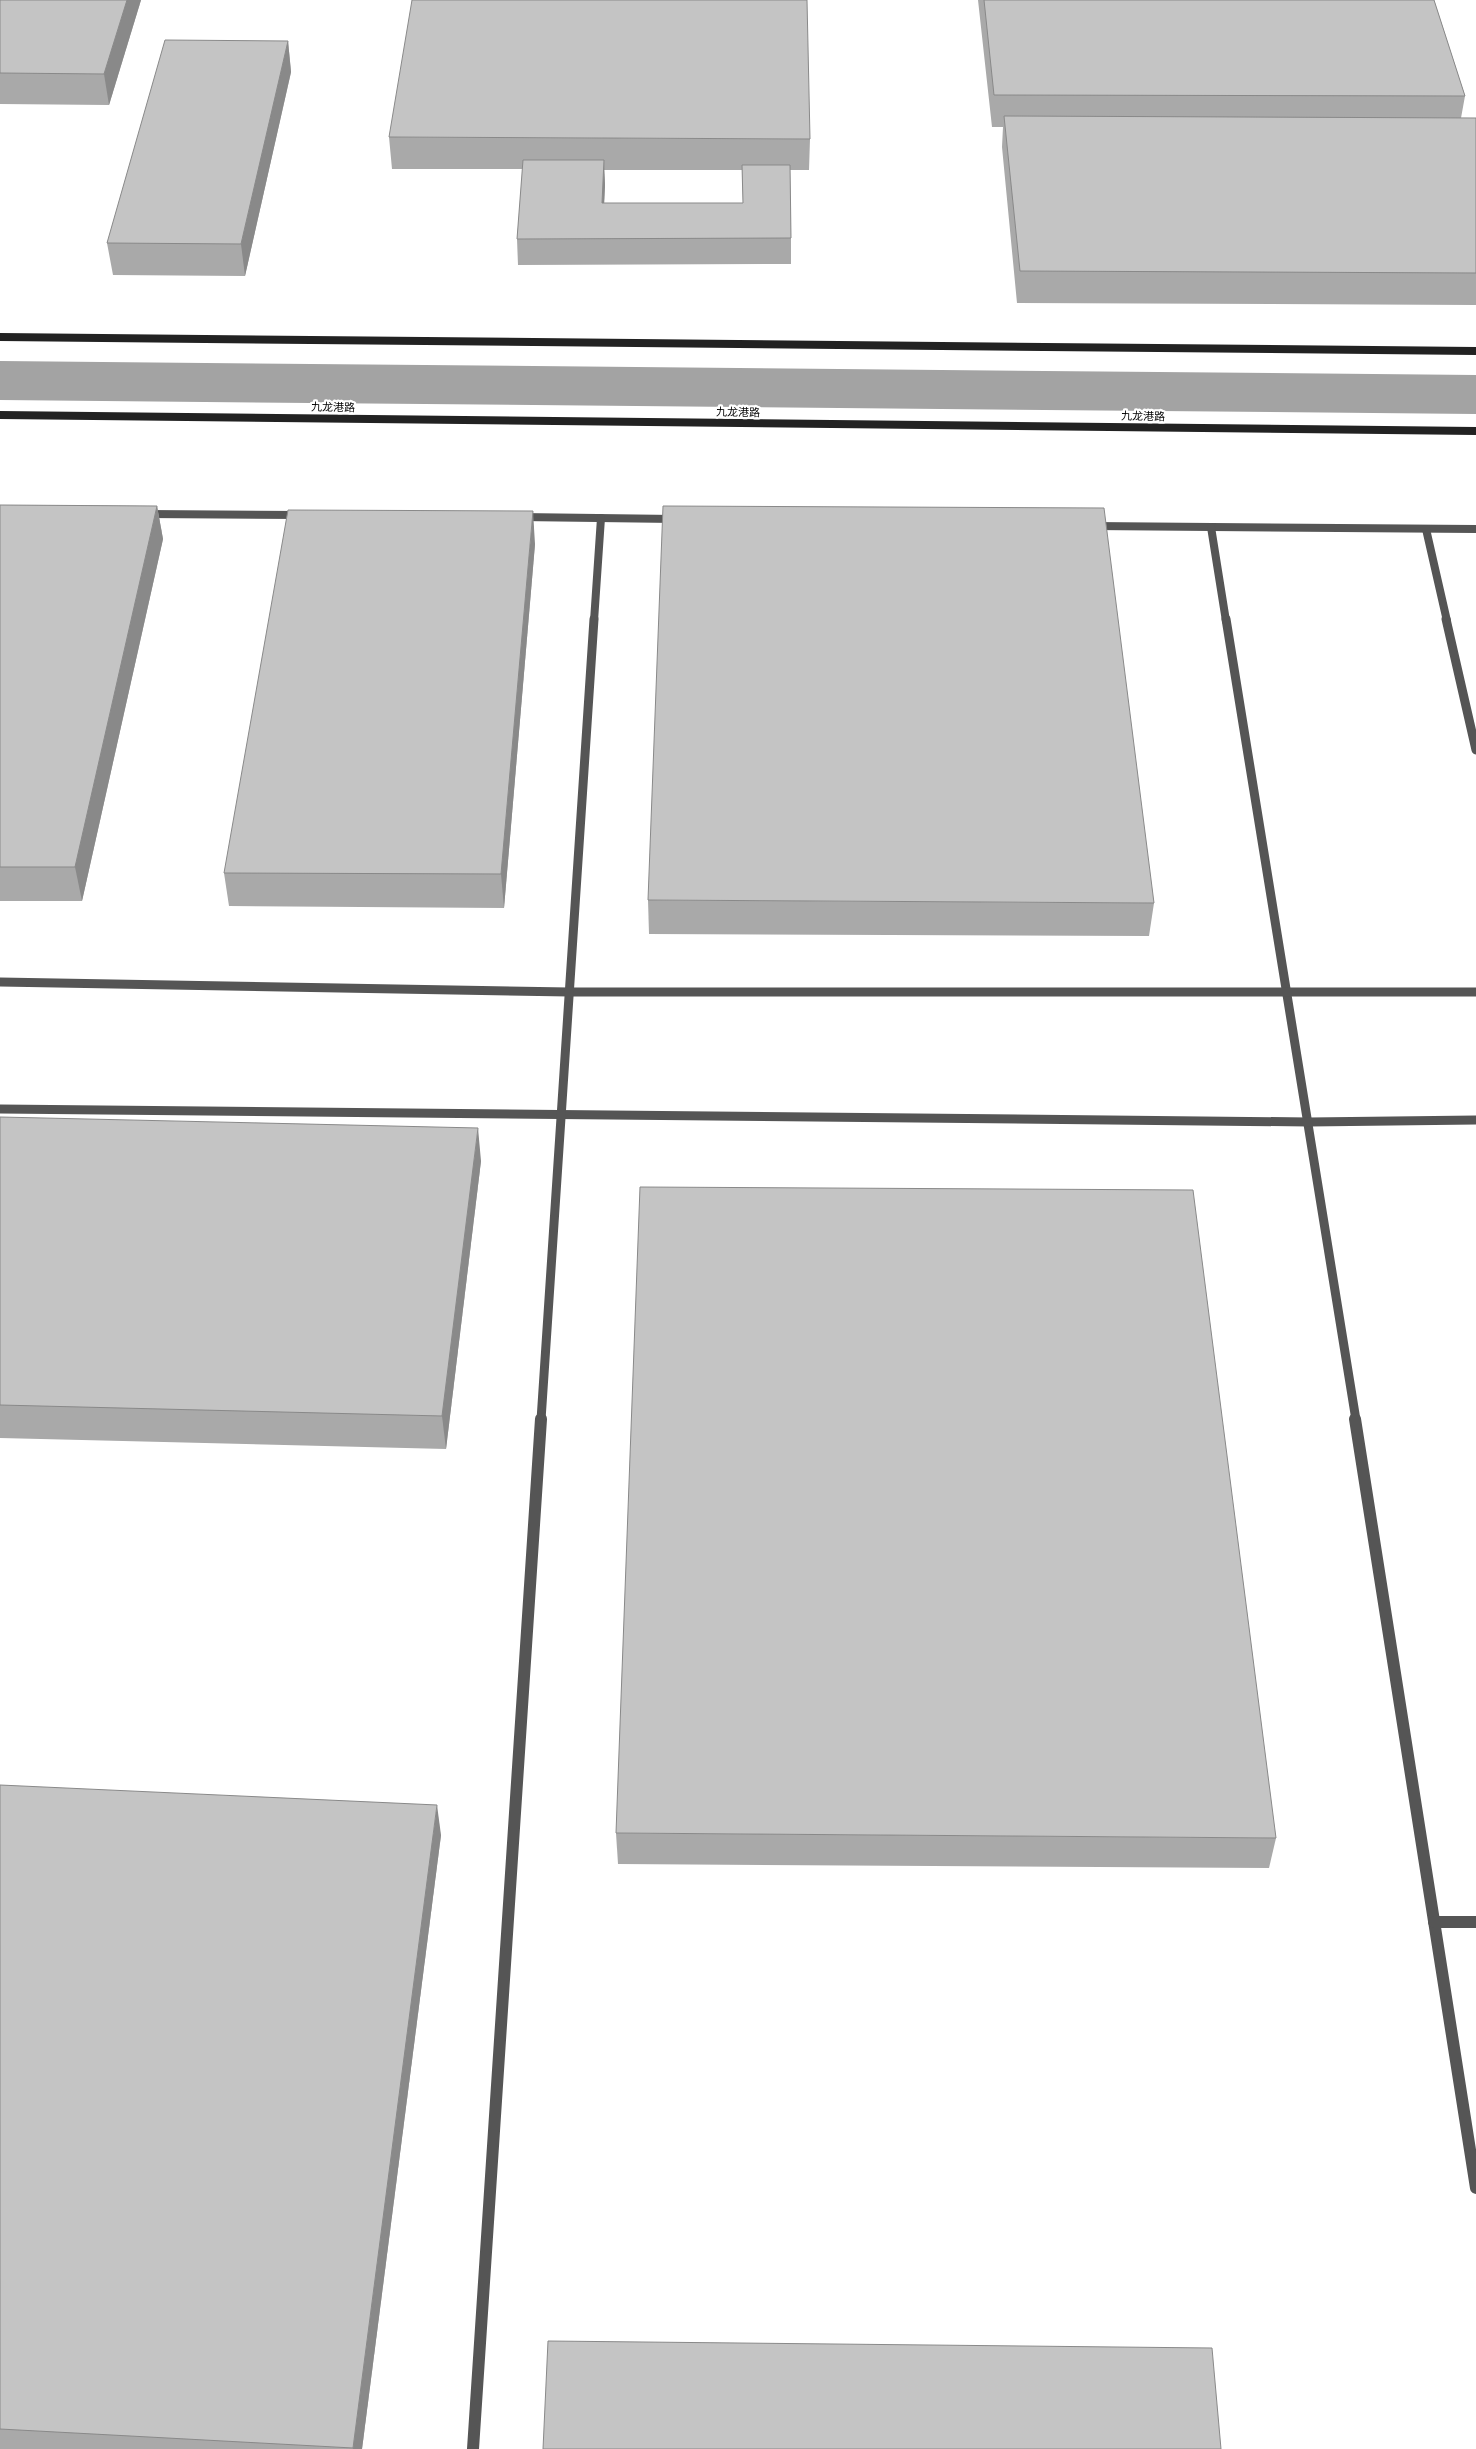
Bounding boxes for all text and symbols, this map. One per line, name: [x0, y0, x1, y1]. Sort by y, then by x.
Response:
street label: 九龙港路: [311, 399, 355, 415]
street label: 九龙港路: [716, 404, 760, 420]
street label: 九龙港路: [1121, 408, 1165, 424]

